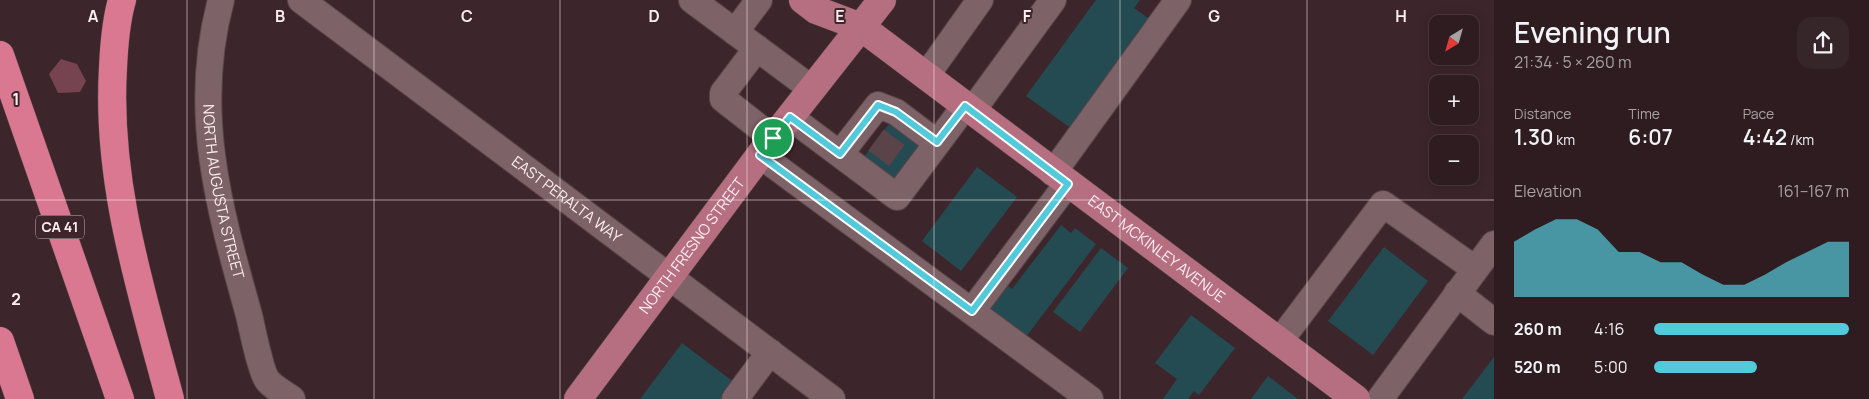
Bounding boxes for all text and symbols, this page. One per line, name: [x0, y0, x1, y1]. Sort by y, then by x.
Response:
text: A: [88, 5, 99, 27]
text: B: [275, 5, 285, 27]
text: C: [461, 5, 473, 27]
text: D: [648, 5, 660, 27]
text: E: [835, 5, 845, 27]
text: F: [1023, 5, 1032, 27]
text: G: [1208, 5, 1220, 27]
text: H: [1395, 5, 1407, 27]
text: Evening run: [1514, 13, 1671, 51]
north arrow: [1429, 15, 1479, 65]
map controls: [1429, 15, 1479, 185]
button: share: [1797, 17, 1849, 69]
text: 21:34 · 5 × 260 m: [1514, 51, 1631, 73]
button: +: [1429, 75, 1479, 125]
text: 1: [12, 88, 20, 110]
street label: NORTH AUGUSTA STREET: [198, 104, 249, 281]
text: Distance: [1514, 104, 1571, 123]
text: Time: [1628, 104, 1660, 123]
text: Pace: [1743, 104, 1774, 123]
pin: [752, 117, 794, 159]
text: 1.30: [1514, 123, 1554, 151]
text: 6:07: [1628, 123, 1673, 151]
text: 4:42: [1743, 123, 1787, 151]
icon: arrive: [759, 124, 787, 152]
text: km: [1554, 130, 1575, 149]
text: /km: [1787, 130, 1814, 149]
button: −: [1429, 135, 1479, 185]
street label: EAST PERALTA WAY: [507, 151, 626, 248]
street label: NORTH FRESNO STREET: [634, 173, 750, 318]
text: Elevation: [1514, 180, 1582, 202]
text: 161–167 m: [1778, 180, 1849, 202]
street label: EAST MCKINLEY AVENUE: [1084, 190, 1230, 307]
road number: CA 41: [36, 216, 84, 238]
text: 2: [11, 288, 21, 310]
text: 260 m: [1514, 318, 1562, 340]
text: 4:16: [1594, 318, 1624, 340]
text: 520 m: [1514, 356, 1561, 378]
text: 5:00: [1594, 356, 1628, 378]

